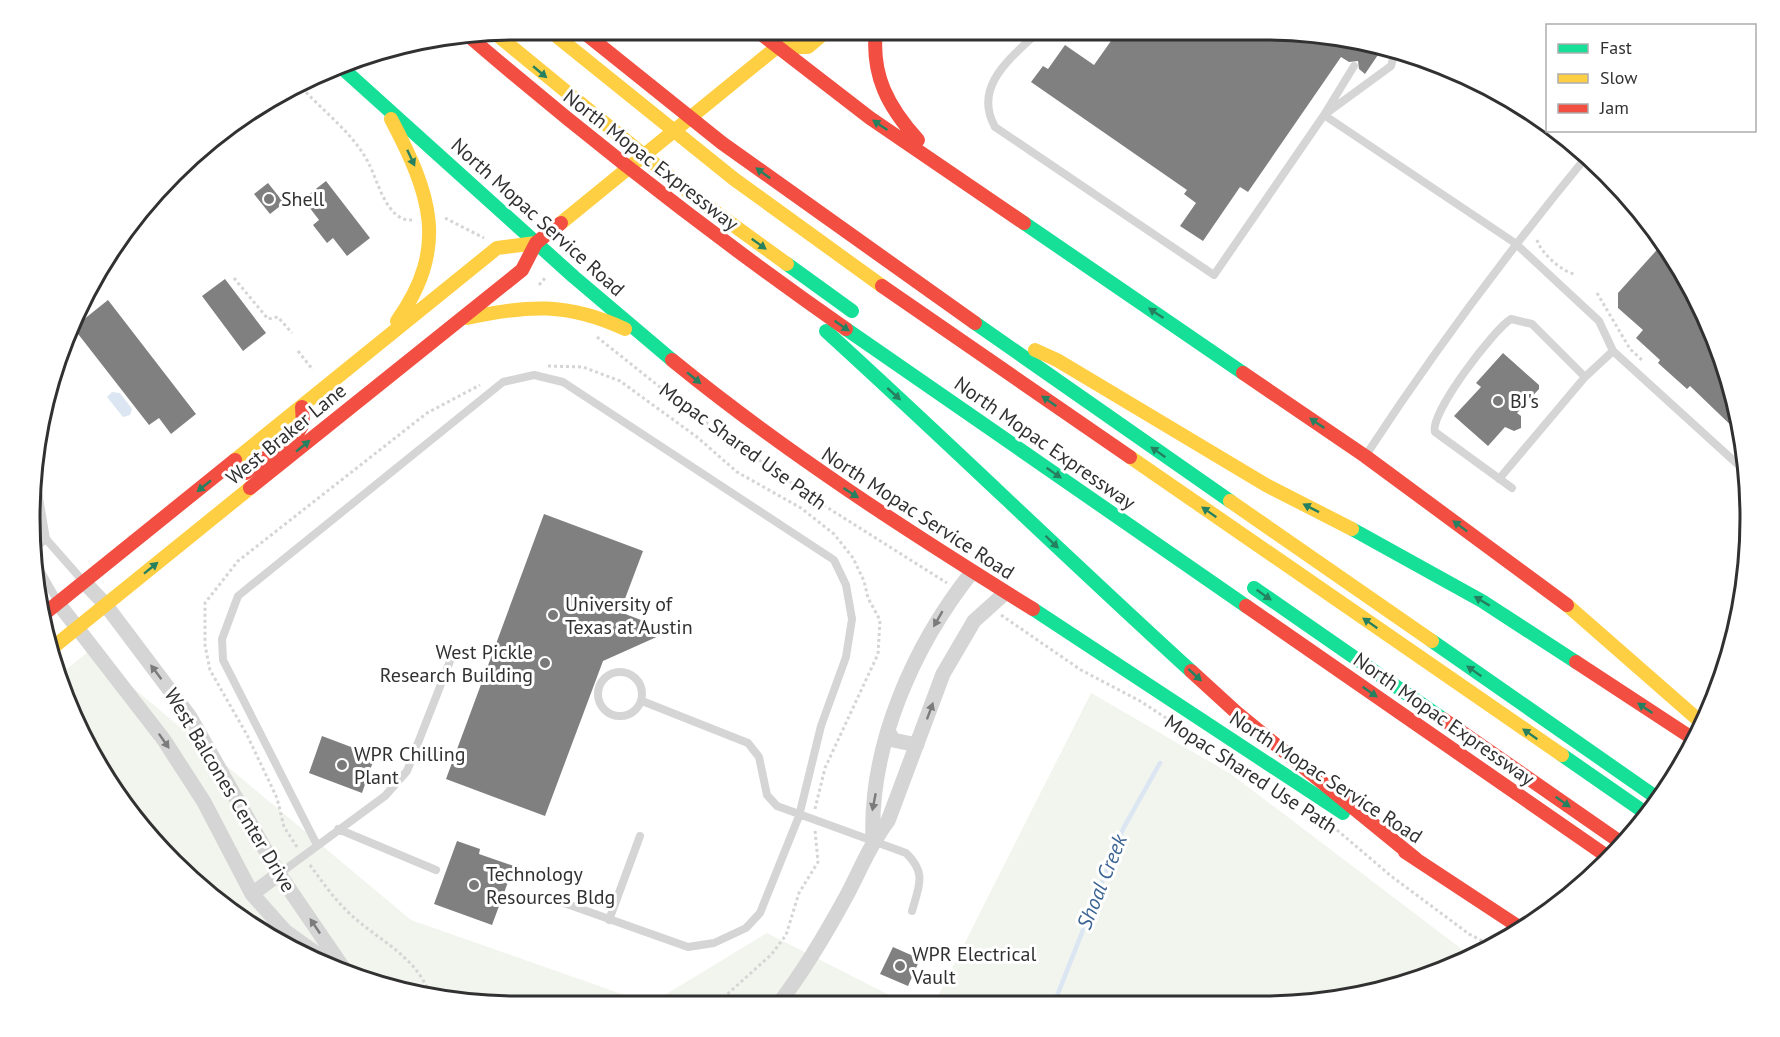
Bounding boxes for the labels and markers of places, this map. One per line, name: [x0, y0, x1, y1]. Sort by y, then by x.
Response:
place label: Shell: [281, 186, 325, 212]
marker: Shell: [262, 192, 276, 206]
place label: BJ's: [1510, 388, 1539, 414]
marker: BJ's: [1491, 394, 1505, 408]
place label: University of Texas at Austin: [565, 591, 693, 640]
marker: University of Texas at Austin: [546, 608, 560, 622]
place label: West Pickle Research Building: [380, 639, 533, 688]
marker: West Pickle Research Building: [538, 656, 552, 670]
place label: WPR Chilling Plant: [354, 741, 465, 790]
marker: WPR Chilling Plant: [335, 758, 349, 772]
place label: Technology Resources Bldg: [486, 861, 615, 910]
marker: Technology Resources Bldg: [467, 878, 481, 892]
place label: WPR Electrical Vault: [911, 941, 1036, 990]
marker: WPR Electrical Vault: [893, 959, 907, 973]

